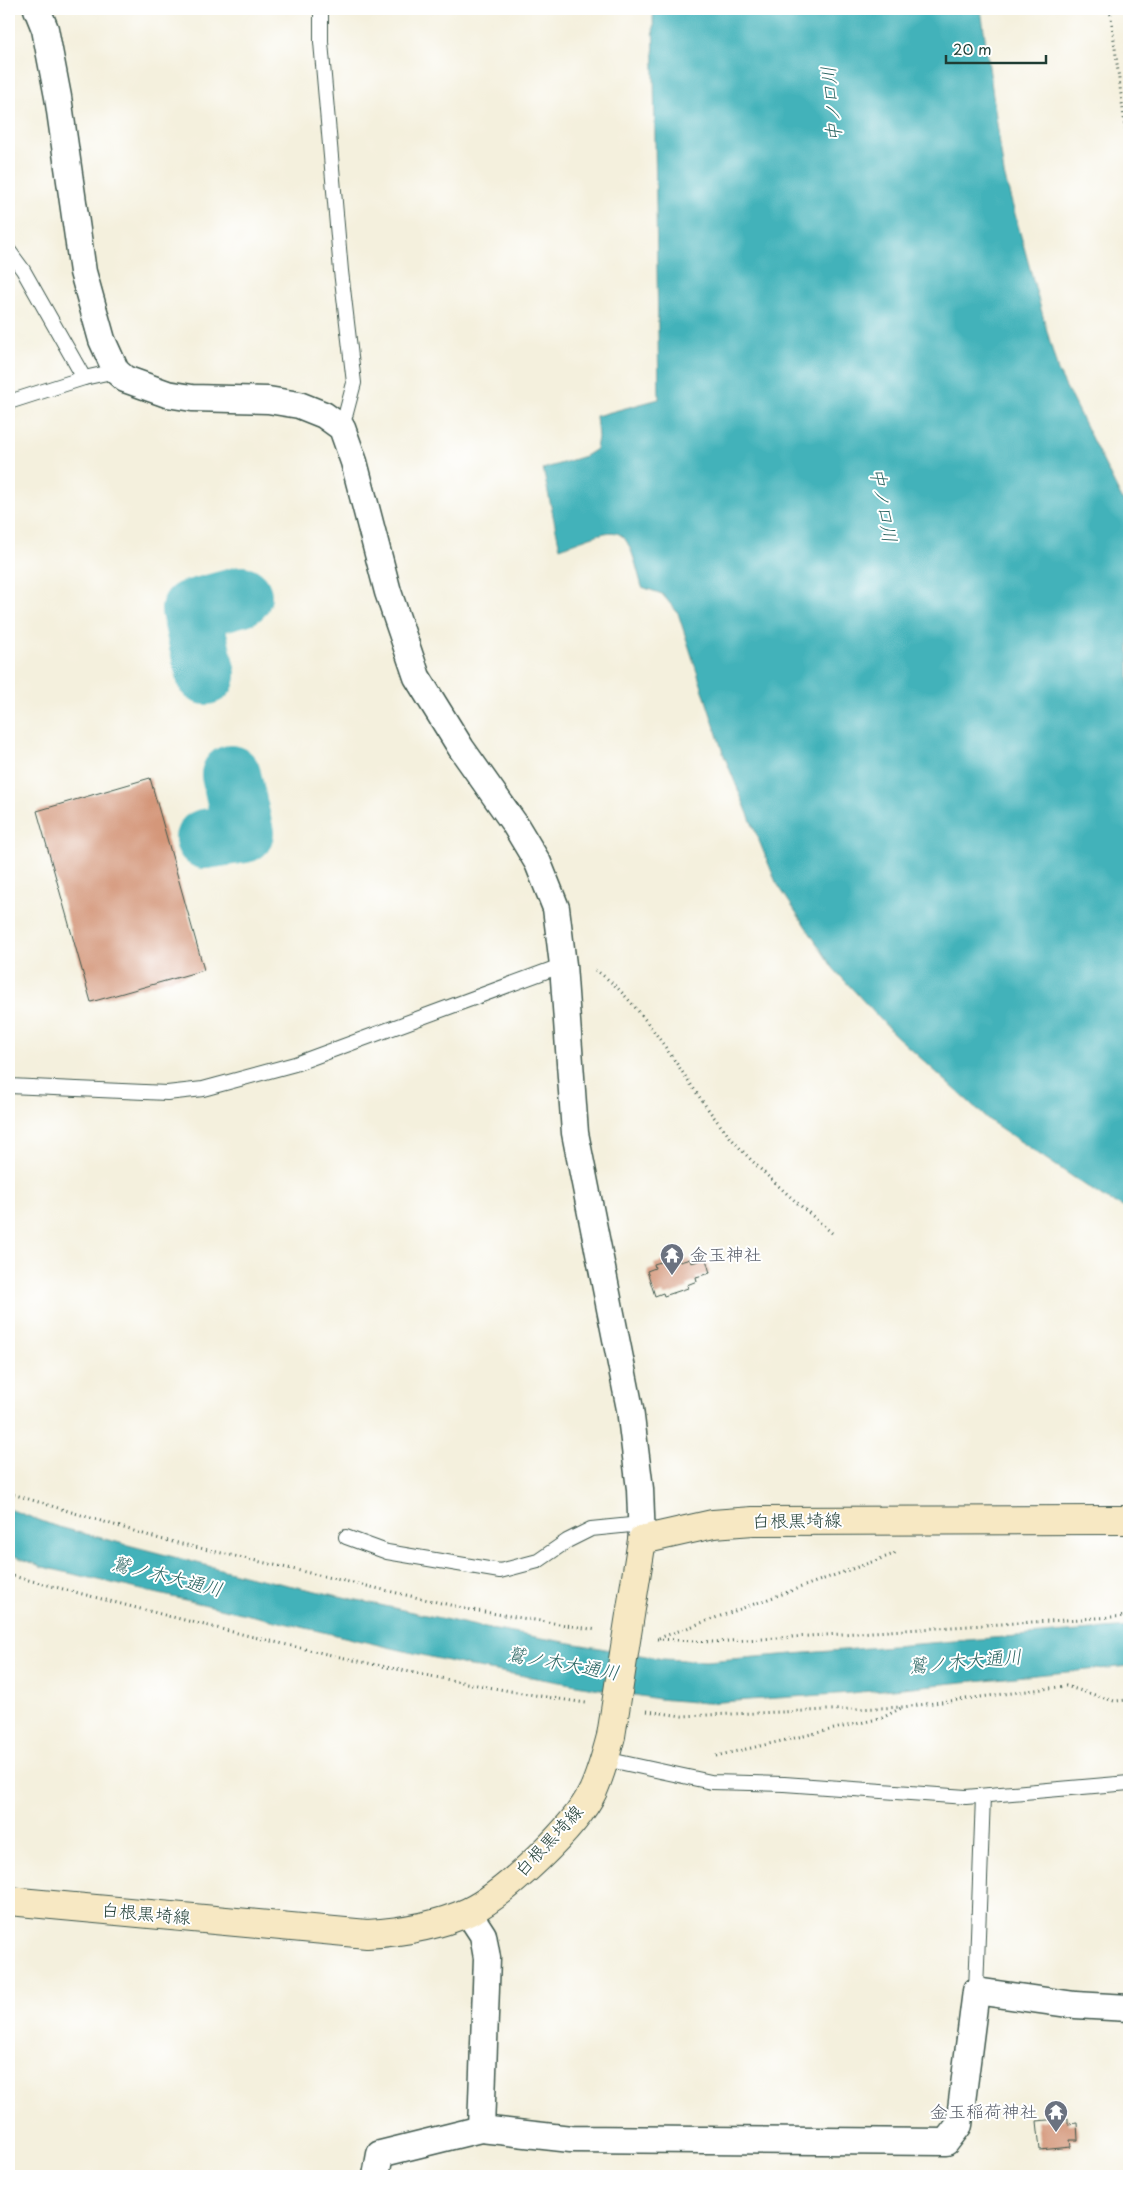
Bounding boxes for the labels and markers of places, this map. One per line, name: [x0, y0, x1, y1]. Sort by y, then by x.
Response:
place label: 金玉神社: [690, 1240, 762, 1267]
temple icon: 金玉神社: [659, 1242, 685, 1276]
place label: 金玉稲荷神社: [930, 2097, 1038, 2124]
temple icon: 金玉稲荷神社: [1043, 2099, 1069, 2133]

